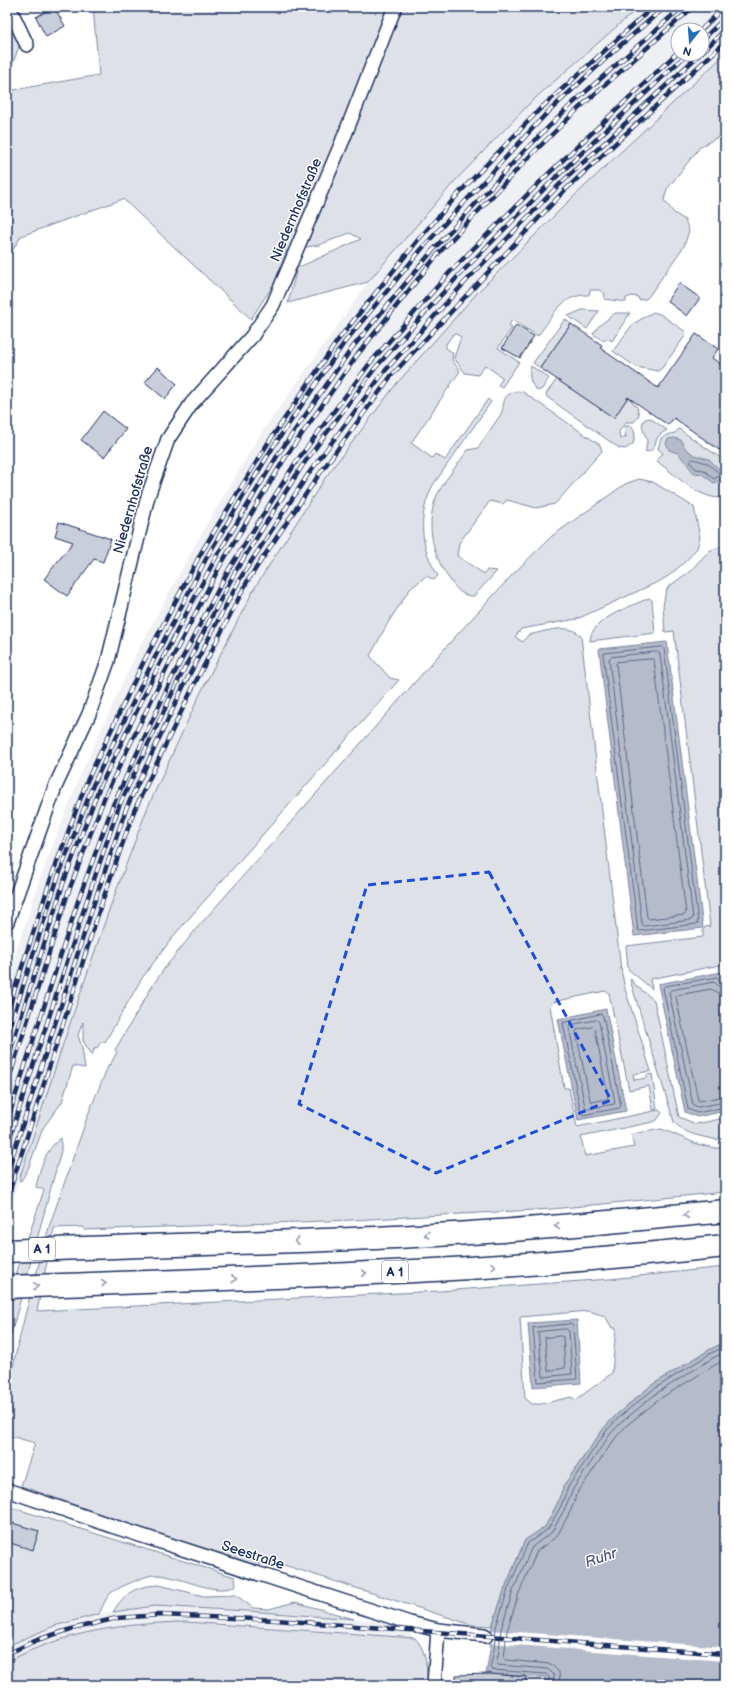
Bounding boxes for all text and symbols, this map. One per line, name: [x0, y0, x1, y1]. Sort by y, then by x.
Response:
north arrow: [670, 22, 710, 62]
text: N: [681, 44, 693, 59]
street label: Niedernhofstraße: [266, 156, 326, 264]
street label: Niedernhofstraße: [110, 444, 156, 556]
one-way arrow: [683, 1210, 689, 1219]
one-way arrow: [554, 1222, 560, 1231]
one-way arrow: [424, 1231, 430, 1240]
one-way arrow: [294, 1237, 300, 1246]
road number: A 1: [29, 1238, 55, 1260]
road number: A 1: [382, 1261, 408, 1283]
one-way arrow: [490, 1262, 496, 1271]
one-way arrow: [361, 1269, 367, 1277]
one-way arrow: [231, 1275, 237, 1283]
one-way arrow: [101, 1279, 107, 1287]
one-way arrow: [33, 1281, 39, 1290]
street label: Seestraße: [219, 1537, 287, 1573]
water label: Ruhr: [582, 1543, 621, 1572]

